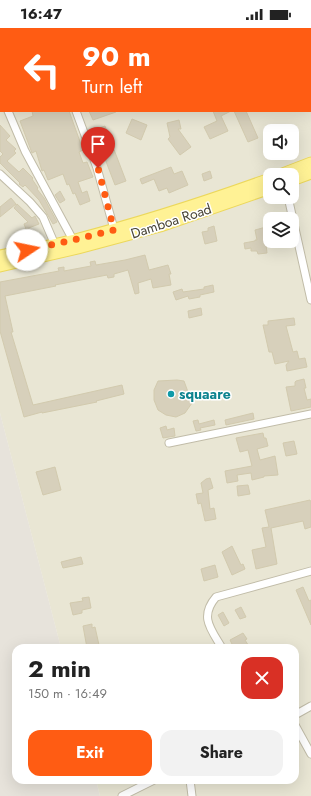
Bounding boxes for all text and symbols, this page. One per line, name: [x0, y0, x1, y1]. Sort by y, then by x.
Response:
text: 16:47: [20, 3, 62, 25]
text: 90 m: [82, 36, 151, 77]
icon: left: [16, 44, 68, 96]
text: Turn left: [82, 74, 142, 100]
map controls: [263, 124, 299, 248]
button: sound: [263, 124, 299, 160]
pin: [81, 127, 115, 168]
icon: arrive: [87, 133, 109, 155]
button: search: [263, 168, 299, 204]
street label: Damboa Road: [128, 199, 214, 243]
button: layers: [263, 212, 299, 248]
position arrow: [6, 229, 48, 271]
place label: squaare: [179, 384, 231, 404]
marker: squaare: [166, 389, 176, 399]
text: 2 min: [28, 651, 91, 686]
button: close: [241, 657, 283, 699]
text: 150 m · 16:49: [28, 684, 107, 703]
button: Exit: [28, 730, 152, 776]
button: Share: [160, 730, 283, 776]

